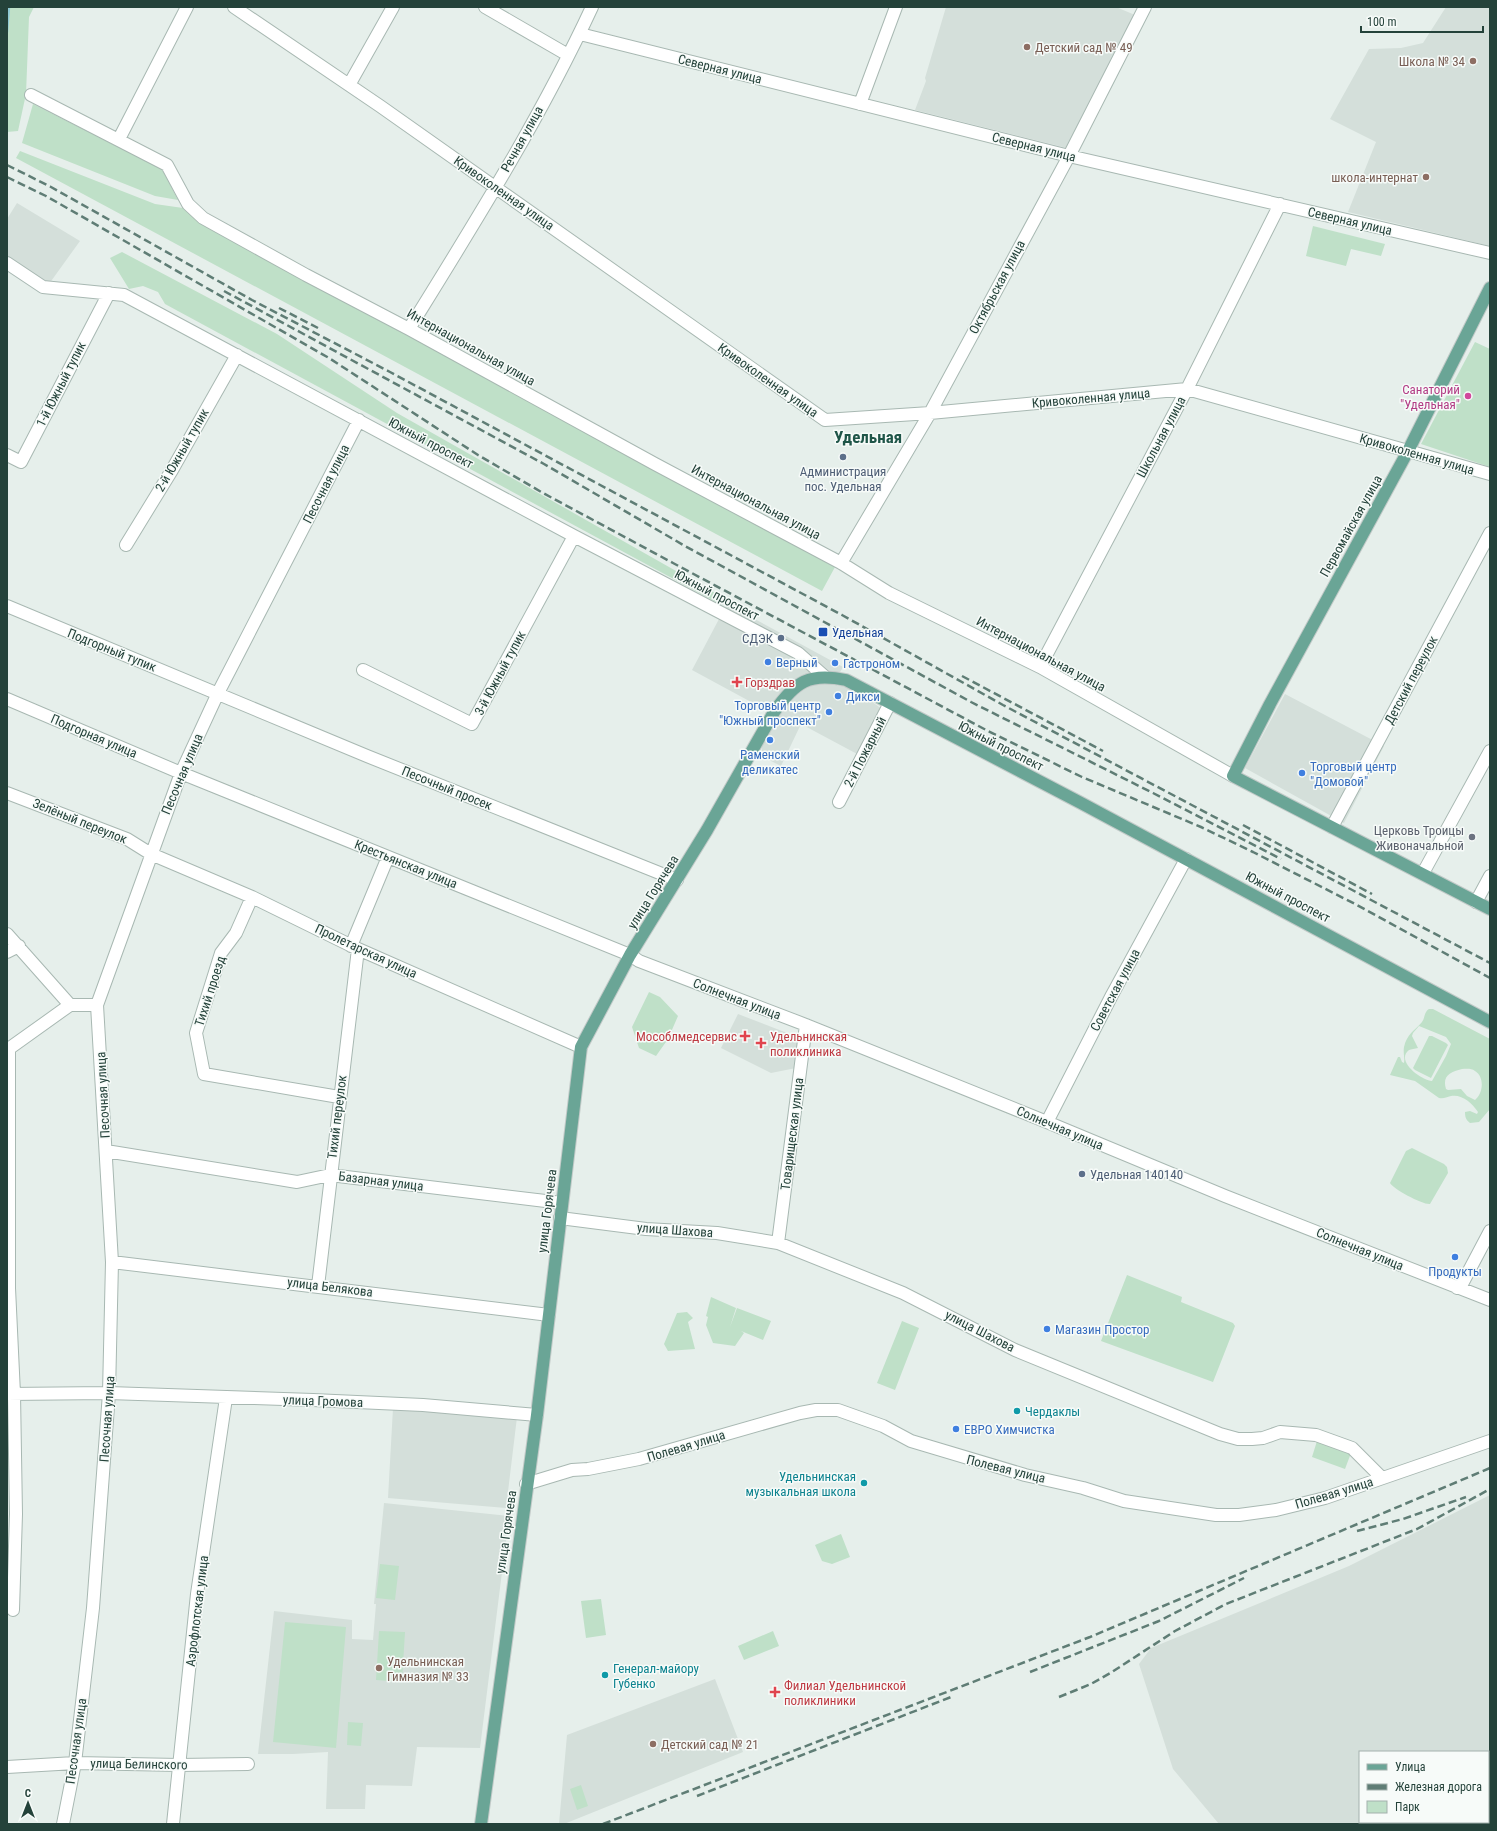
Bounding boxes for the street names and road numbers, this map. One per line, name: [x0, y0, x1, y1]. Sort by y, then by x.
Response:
street label: Северная улица: [676, 51, 764, 87]
street label: Речная улица: [498, 103, 546, 175]
street label: Северная улица: [990, 129, 1078, 165]
street label: Кривоколенная улица: [451, 153, 557, 233]
street label: Северная улица: [1306, 204, 1394, 238]
street label: Октябрьская улица: [966, 238, 1028, 336]
street label: Интернациональная улица: [404, 305, 538, 389]
street label: 1-й Южный тупик: [33, 338, 89, 429]
street label: Кривоколенная улица: [715, 340, 821, 420]
street label: Кривоколенная улица: [1031, 385, 1151, 411]
street label: Школьная улица: [1133, 394, 1189, 480]
street label: 2-й Южный тупик: [152, 405, 212, 494]
street label: Южный проспект: [386, 414, 476, 472]
street label: Кривоколенная улица: [1358, 430, 1476, 478]
street label: Песочная улица: [300, 442, 352, 526]
street label: Интернациональная улица: [689, 462, 823, 542]
street label: Первомайская улица: [1317, 472, 1385, 580]
street label: Южный проспект: [672, 566, 762, 624]
street label: Интернациональная улица: [974, 614, 1108, 694]
street label: Подгорный тупик: [65, 625, 159, 675]
street label: 3-й Южный тупик: [471, 628, 529, 718]
street label: Детский переулок: [1381, 633, 1441, 727]
street label: Подгорная улица: [49, 711, 139, 761]
street label: 2-й Пожарный: [841, 714, 889, 790]
street label: Южный проспект: [956, 718, 1047, 774]
street label: Песочная улица: [158, 731, 206, 817]
street label: Песочный просек: [400, 763, 495, 813]
street label: Зелёный переулок: [31, 795, 130, 847]
street label: Крестьянская улица: [352, 837, 460, 891]
street label: улица Горячева: [624, 852, 682, 932]
street label: Южный проспект: [1243, 868, 1333, 926]
street label: Пролетарская улица: [313, 921, 419, 981]
street label: Советская улица: [1087, 946, 1143, 1034]
street label: Тихий проезд: [192, 954, 228, 1028]
street label: Солнечная улица: [691, 975, 783, 1023]
street label: Песочная улица: [93, 1051, 113, 1139]
street label: Тихий переулок: [324, 1073, 350, 1160]
street label: Товарищеская улица: [778, 1077, 806, 1191]
street label: Солнечная улица: [1014, 1103, 1106, 1153]
street label: Базарная улица: [338, 1168, 424, 1194]
street label: улица Горячева: [534, 1168, 560, 1254]
street label: улица Шахова: [636, 1220, 714, 1240]
street label: Солнечная улица: [1314, 1225, 1406, 1273]
street label: улица Белякова: [286, 1274, 374, 1300]
street label: улица Шахова: [943, 1307, 1017, 1355]
street label: Песочная улица: [97, 1375, 117, 1463]
street label: улица Громова: [283, 1392, 363, 1410]
street label: Полевая улица: [645, 1427, 727, 1465]
street label: Полевая улица: [965, 1452, 1047, 1486]
street label: Полевая улица: [1293, 1474, 1375, 1512]
street label: улица Горячева: [493, 1489, 519, 1575]
street label: Аэрофлотская улица: [183, 1555, 211, 1667]
street label: Песочная улица: [63, 1697, 89, 1785]
street label: улица Белинского: [90, 1756, 188, 1772]

